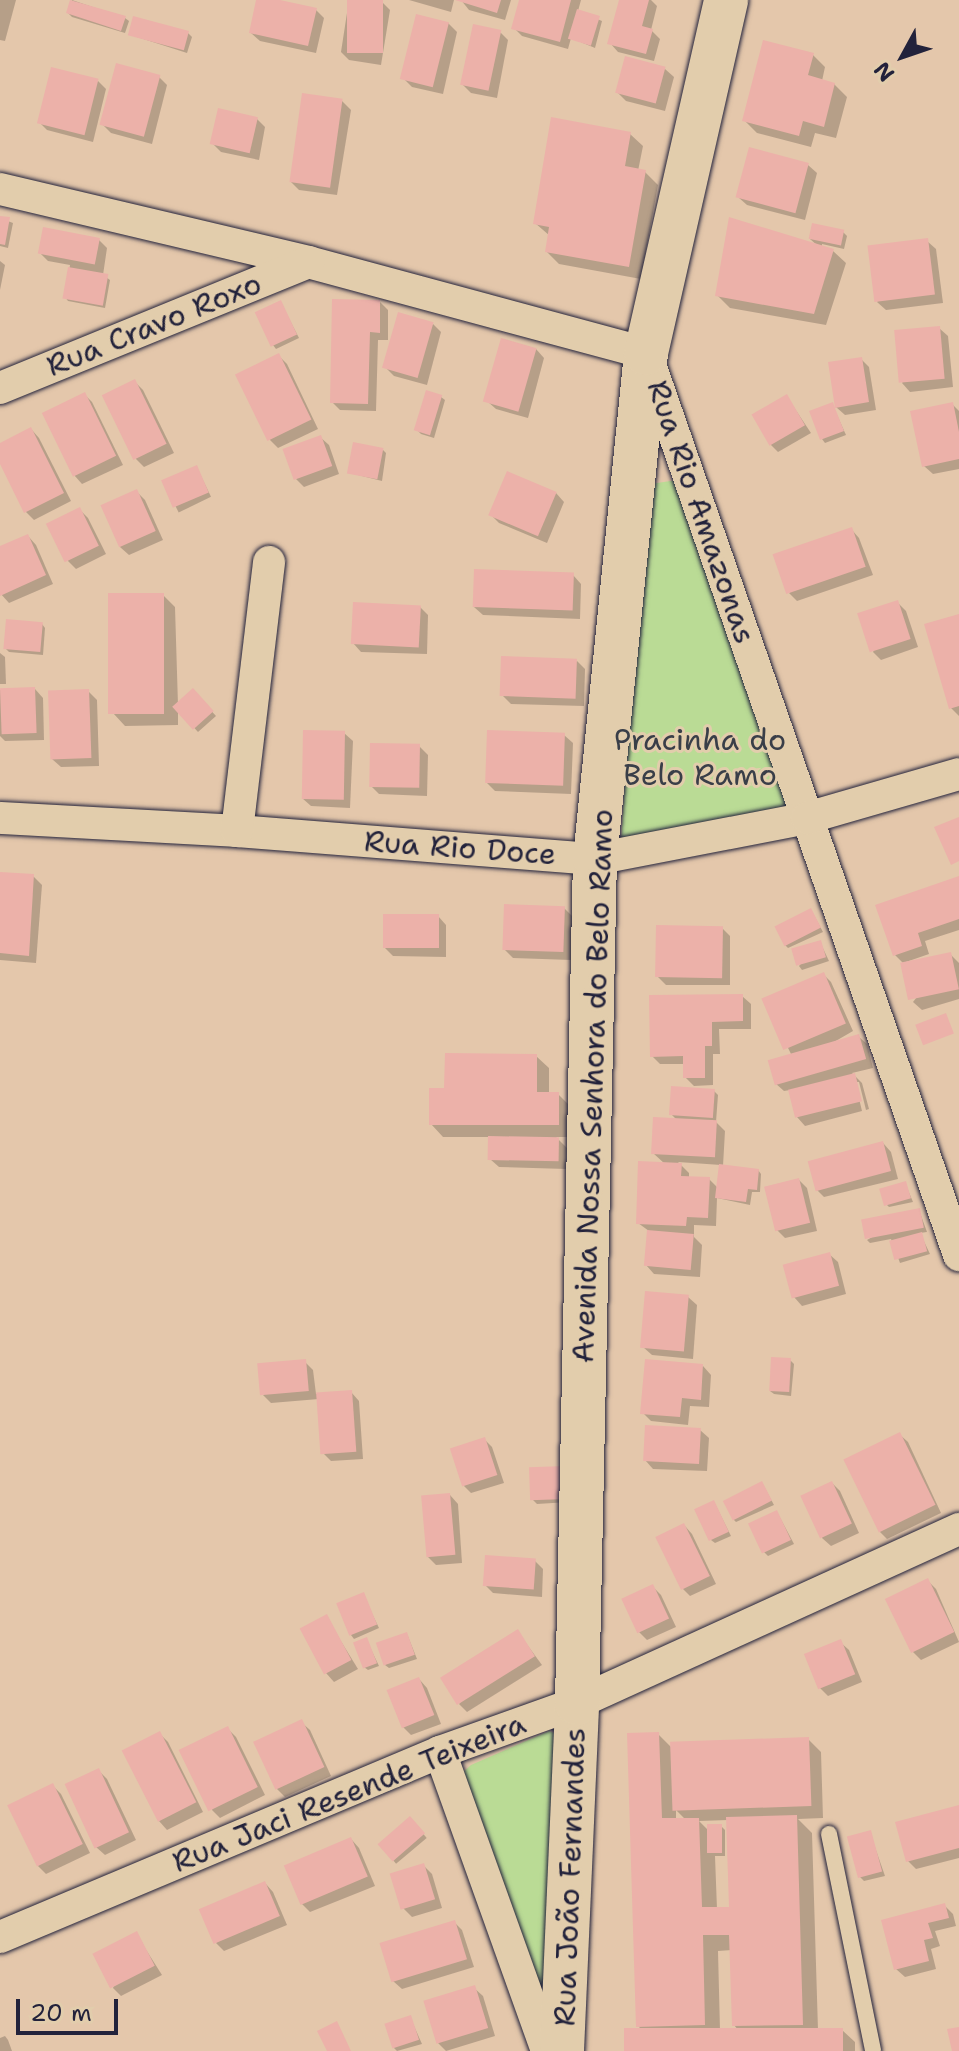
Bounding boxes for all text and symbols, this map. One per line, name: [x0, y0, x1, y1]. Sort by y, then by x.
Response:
north arrow: [863, 16, 943, 96]
text: N: [868, 56, 901, 88]
street label: Rua Cravo Roxo: [41, 266, 267, 384]
street label: Rua Rio Amazonas: [639, 376, 763, 648]
park label: Pracinha do Belo Ramo: [614, 722, 786, 792]
street label: Avenida Nossa Senhora do Belo Ramo: [565, 808, 621, 1364]
street label: Rua Rio Doce: [363, 823, 557, 873]
street label: Rua Jaci Resende Teixeira: [167, 1706, 531, 1880]
street label: Rua João Fernandes: [547, 1727, 593, 2027]
scale bar: [20, 1983, 122, 2033]
text: 20 m: [30, 1997, 92, 2029]

